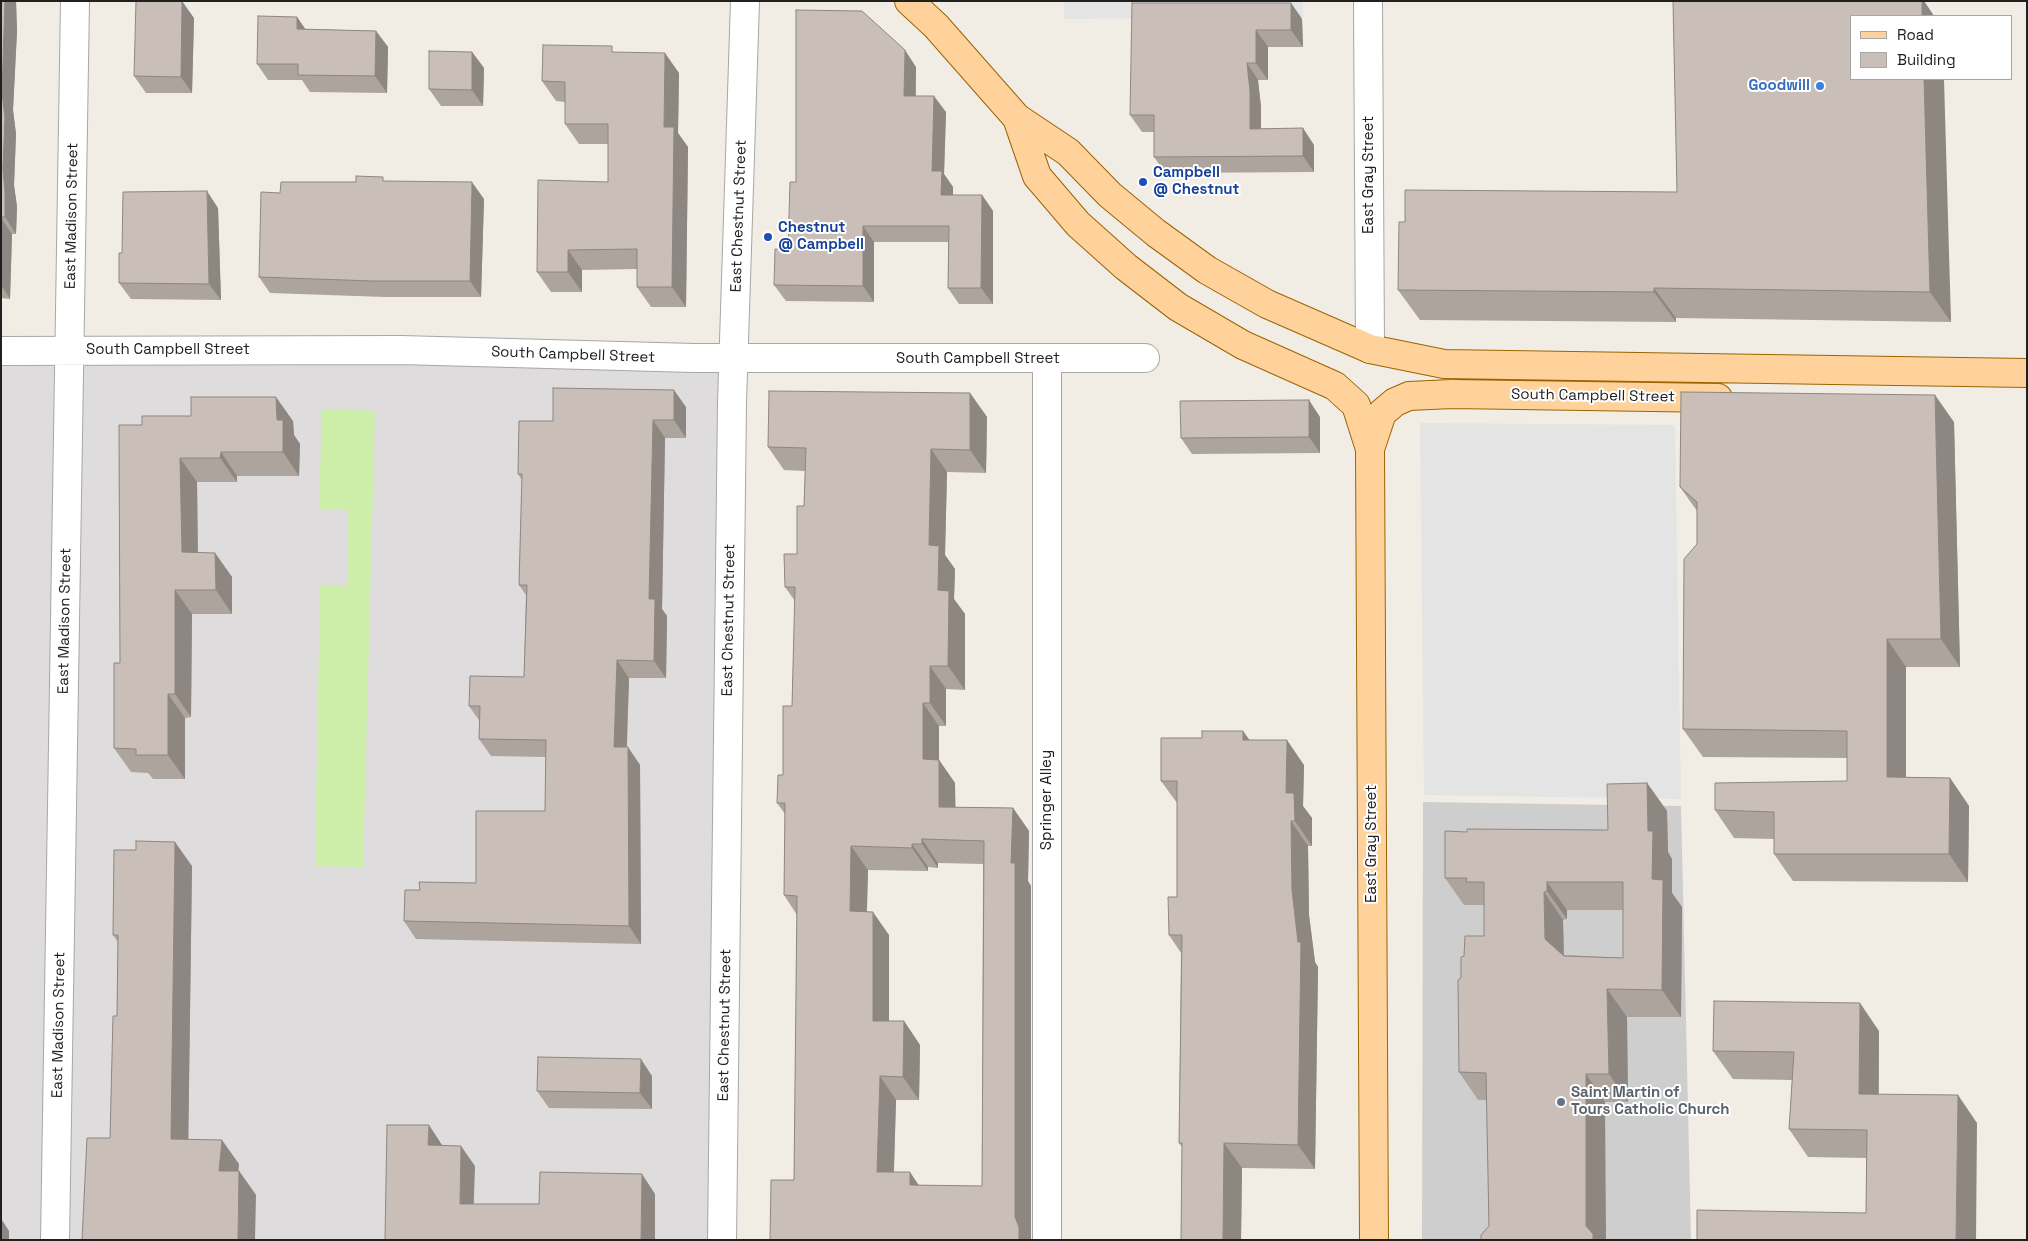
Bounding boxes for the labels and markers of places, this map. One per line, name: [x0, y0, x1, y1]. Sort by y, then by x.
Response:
place label: Goodwill: [1748, 77, 1810, 95]
marker: Goodwill: [1814, 80, 1826, 92]
place label: Campbell @ Chestnut: [1153, 164, 1239, 199]
marker: Campbell @ Chestnut: [1137, 176, 1149, 188]
place label: Chestnut @ Campbell: [778, 219, 864, 254]
marker: Chestnut @ Campbell: [762, 231, 774, 243]
place label: Saint Martin of Tours Catholic Church: [1571, 1084, 1730, 1119]
marker: Saint Martin of Tours Catholic Church: [1555, 1096, 1567, 1108]

